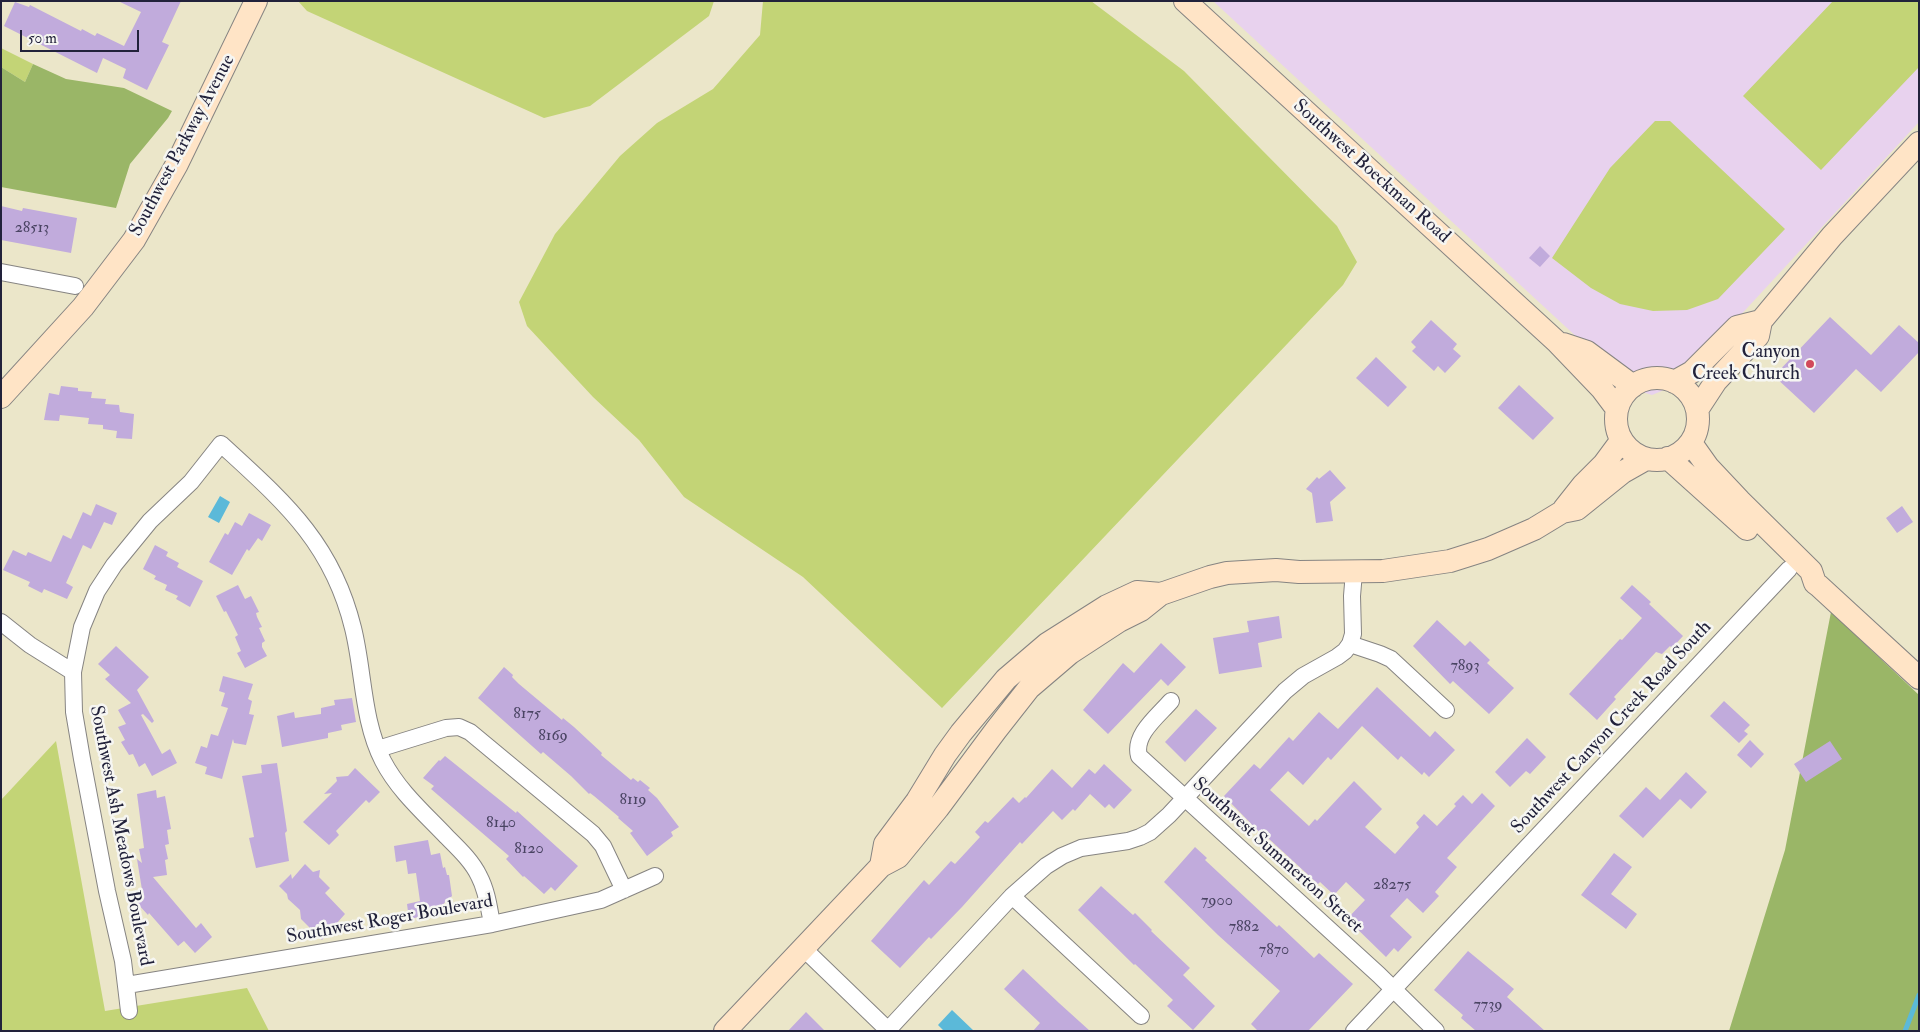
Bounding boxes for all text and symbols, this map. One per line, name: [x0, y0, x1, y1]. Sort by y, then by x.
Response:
scale bar: [22, 20, 141, 52]
text: 50 m: [28, 29, 57, 48]
street label: Southwest Parkway Avenue: [125, 51, 241, 241]
street label: Southwest Boeckman Road: [1288, 95, 1454, 249]
house number: 28513: [15, 219, 49, 239]
place label: Canyon Creek Church: [1692, 342, 1800, 386]
marker: Canyon Creek Church: [1804, 358, 1816, 370]
street label: Southwest Canyon Creek Road South: [1507, 617, 1717, 839]
house number: 7893: [1450, 657, 1480, 677]
street label: Southwest Ash Meadows Boulevard: [84, 704, 156, 968]
house number: 8175: [513, 705, 541, 725]
house number: 8169: [538, 727, 568, 747]
street label: Southwest Summerton Street: [1187, 774, 1367, 938]
house number: 8119: [619, 791, 647, 811]
house number: 8140: [486, 814, 516, 834]
house number: 8120: [514, 840, 544, 860]
house number: 28275: [1373, 876, 1411, 896]
street label: Southwest Roger Boulevard: [285, 891, 495, 949]
house number: 7900: [1201, 892, 1233, 912]
house number: 7882: [1229, 918, 1259, 938]
house number: 7870: [1259, 941, 1289, 961]
house number: 7739: [1473, 996, 1503, 1016]

